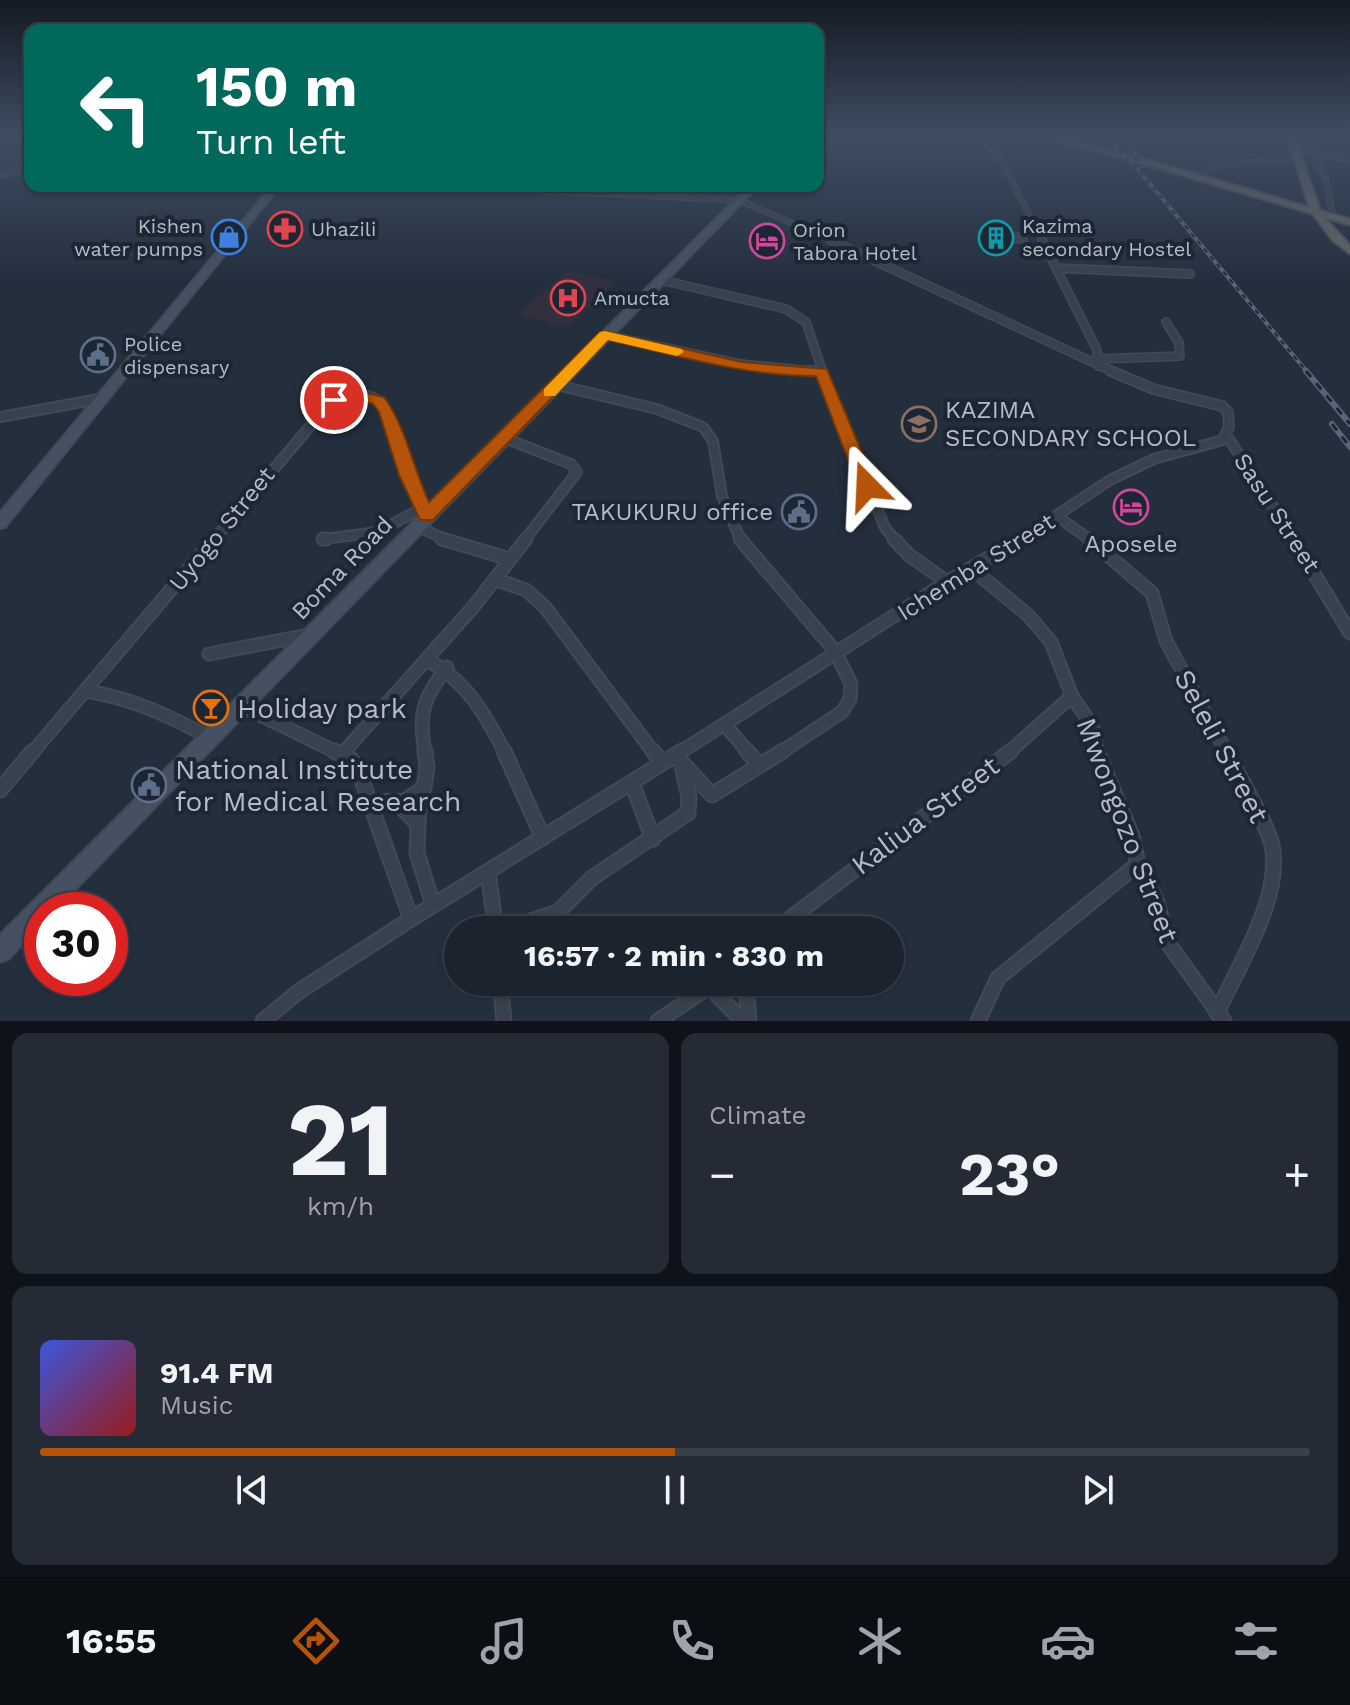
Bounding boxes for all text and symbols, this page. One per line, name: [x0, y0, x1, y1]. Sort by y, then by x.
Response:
text: 150 m: [196, 54, 358, 120]
icon: left: [64, 56, 168, 160]
text: Turn left: [196, 121, 346, 163]
pharmacy icon: Uhazili: [266, 210, 304, 248]
place label: Kishen water pumps: [74, 214, 203, 261]
place label: Kazima secondary Hostel: [1022, 214, 1191, 261]
place label: Uhazili: [311, 217, 376, 241]
shop icon: Kishen water pumps: [210, 218, 248, 256]
place label: Orion Tabora Hotel: [793, 218, 917, 265]
building icon: Kazima secondary Hostel: [977, 219, 1015, 257]
hotel icon: Orion Tabora Hotel: [748, 222, 786, 260]
hospital icon: Amucta: [549, 279, 587, 317]
place label: Amucta: [594, 286, 670, 310]
place label: Police dispensary: [124, 332, 230, 379]
public building icon: Police dispensary: [79, 336, 117, 374]
pin: [300, 366, 368, 434]
icon: arrive: [312, 378, 356, 422]
place label: KAZIMA SECONDARY SCHOOL: [945, 396, 1196, 452]
school or university icon: KAZIMA SECONDARY SCHOOL: [900, 405, 938, 443]
position arrow: [825, 444, 909, 528]
street label: Sasu Street: [1228, 448, 1326, 578]
street label: Uyogo Street: [163, 461, 281, 597]
hotel icon: Aposele: [1112, 488, 1150, 526]
public building icon: TAKUKURU office: [780, 493, 818, 531]
place label: TAKUKURU office: [571, 498, 773, 526]
street label: Ichemba Street: [892, 507, 1060, 627]
street label: Boma Road: [286, 511, 398, 625]
place label: Aposele: [1085, 530, 1177, 558]
street label: Seleli Street: [1167, 664, 1276, 829]
bar icon: Holiday park: [192, 689, 230, 727]
place label: Holiday park: [237, 692, 407, 725]
street label: Mwongozo Street: [1070, 713, 1186, 947]
street label: Kaliua Street: [845, 749, 1006, 882]
place label: National Institute for Medical Research: [175, 753, 461, 818]
public building icon: National Institute for Medical Research: [130, 766, 168, 804]
speed limit sign: 30: [24, 892, 128, 996]
text: 16:57 · 2 min · 830 m: [524, 938, 824, 973]
text: 21: [287, 1078, 394, 1200]
text: Climate: [709, 1100, 807, 1130]
text: 23°: [959, 1139, 1060, 1210]
text: −: [709, 1149, 736, 1201]
text: +: [1283, 1149, 1310, 1201]
text: km/h: [307, 1191, 374, 1221]
text: 91.4 FM: [160, 1355, 274, 1390]
text: Music: [160, 1390, 233, 1420]
icon: previous: [230, 1468, 274, 1512]
icon: pause: [653, 1468, 697, 1512]
icon: next: [1076, 1468, 1120, 1512]
icon: directions: [288, 1613, 344, 1669]
icon: music: [476, 1613, 532, 1669]
icon: phone: [664, 1613, 720, 1669]
icon: climate: [852, 1613, 908, 1669]
icon: car: [1040, 1613, 1096, 1669]
icon: filters: [1228, 1613, 1284, 1669]
text: 16:55: [66, 1620, 157, 1662]

